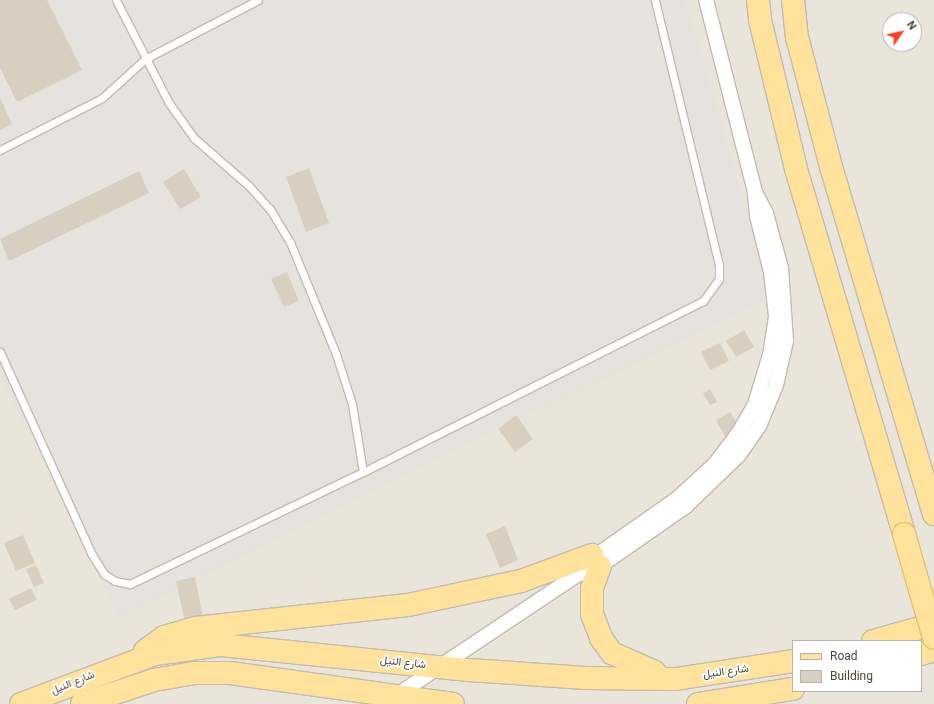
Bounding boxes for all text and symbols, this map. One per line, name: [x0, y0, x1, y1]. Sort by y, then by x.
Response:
north arrow: [882, 12, 922, 52]
text: N: [904, 19, 919, 32]
legend: [792, 640, 922, 692]
text: Road: [830, 649, 858, 663]
street label: شارع النيل: [379, 654, 427, 672]
street label: شارع النيل: [702, 662, 750, 682]
street label: شارع النيل: [49, 668, 97, 698]
text: Building: [830, 669, 873, 683]

